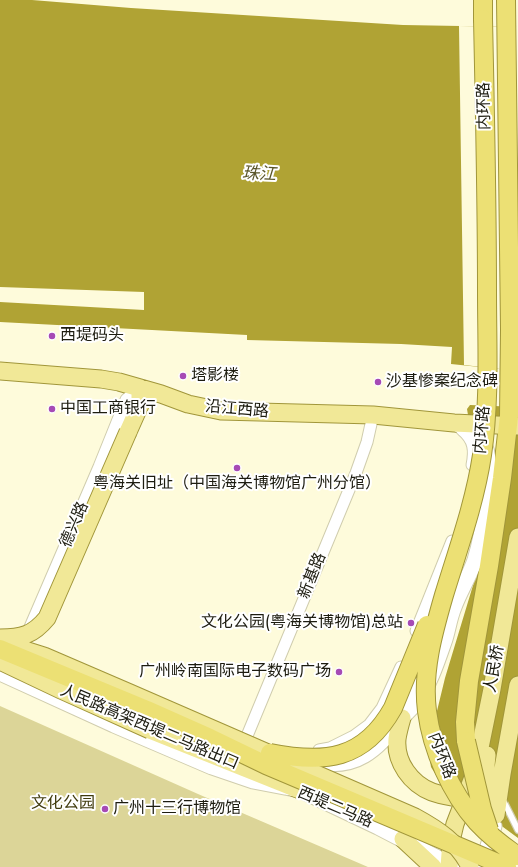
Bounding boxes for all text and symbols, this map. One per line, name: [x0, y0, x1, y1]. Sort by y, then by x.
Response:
street label: 内环路: [475, 82, 495, 130]
water label: 珠江: [241, 164, 277, 186]
place label: 西堤码头: [60, 326, 124, 346]
marker: 西堤码头: [47, 331, 57, 341]
place label: 塔影楼: [191, 366, 239, 386]
marker: 塔影楼: [178, 371, 188, 381]
place label: 沙基惨案纪念碑: [386, 372, 498, 392]
marker: 沙基惨案纪念碑: [373, 377, 383, 387]
street label: 沿江西路: [204, 398, 270, 422]
place label: 中国工商银行: [60, 399, 156, 419]
marker: 中国工商银行: [47, 404, 57, 414]
street label: 内环路: [471, 405, 495, 455]
marker: 粤海关旧址（中国海关博物馆广州分馆）: [232, 463, 242, 473]
place label: 粤海关旧址（中国海关博物馆广州分馆）: [93, 474, 381, 494]
street label: 德兴路: [57, 499, 93, 551]
street label: 新基路: [295, 550, 331, 602]
place label: 文化公园(粤海关博物馆)总站: [201, 613, 403, 633]
marker: 文化公园(粤海关博物馆)总站: [406, 618, 416, 628]
street label: 人民桥: [481, 644, 509, 694]
place label: 广州岭南国际电子数码广场: [139, 662, 331, 682]
marker: 广州岭南国际电子数码广场: [334, 667, 344, 677]
street label: 人民路高架西堤二马路出口: [57, 682, 241, 774]
street label: 内环路: [423, 730, 459, 782]
street label: 西堤二马路: [294, 784, 376, 832]
park label: 文化公园: [31, 794, 95, 814]
place label: 广州十三行博物馆: [113, 799, 241, 819]
marker: 广州十三行博物馆: [100, 804, 110, 814]

